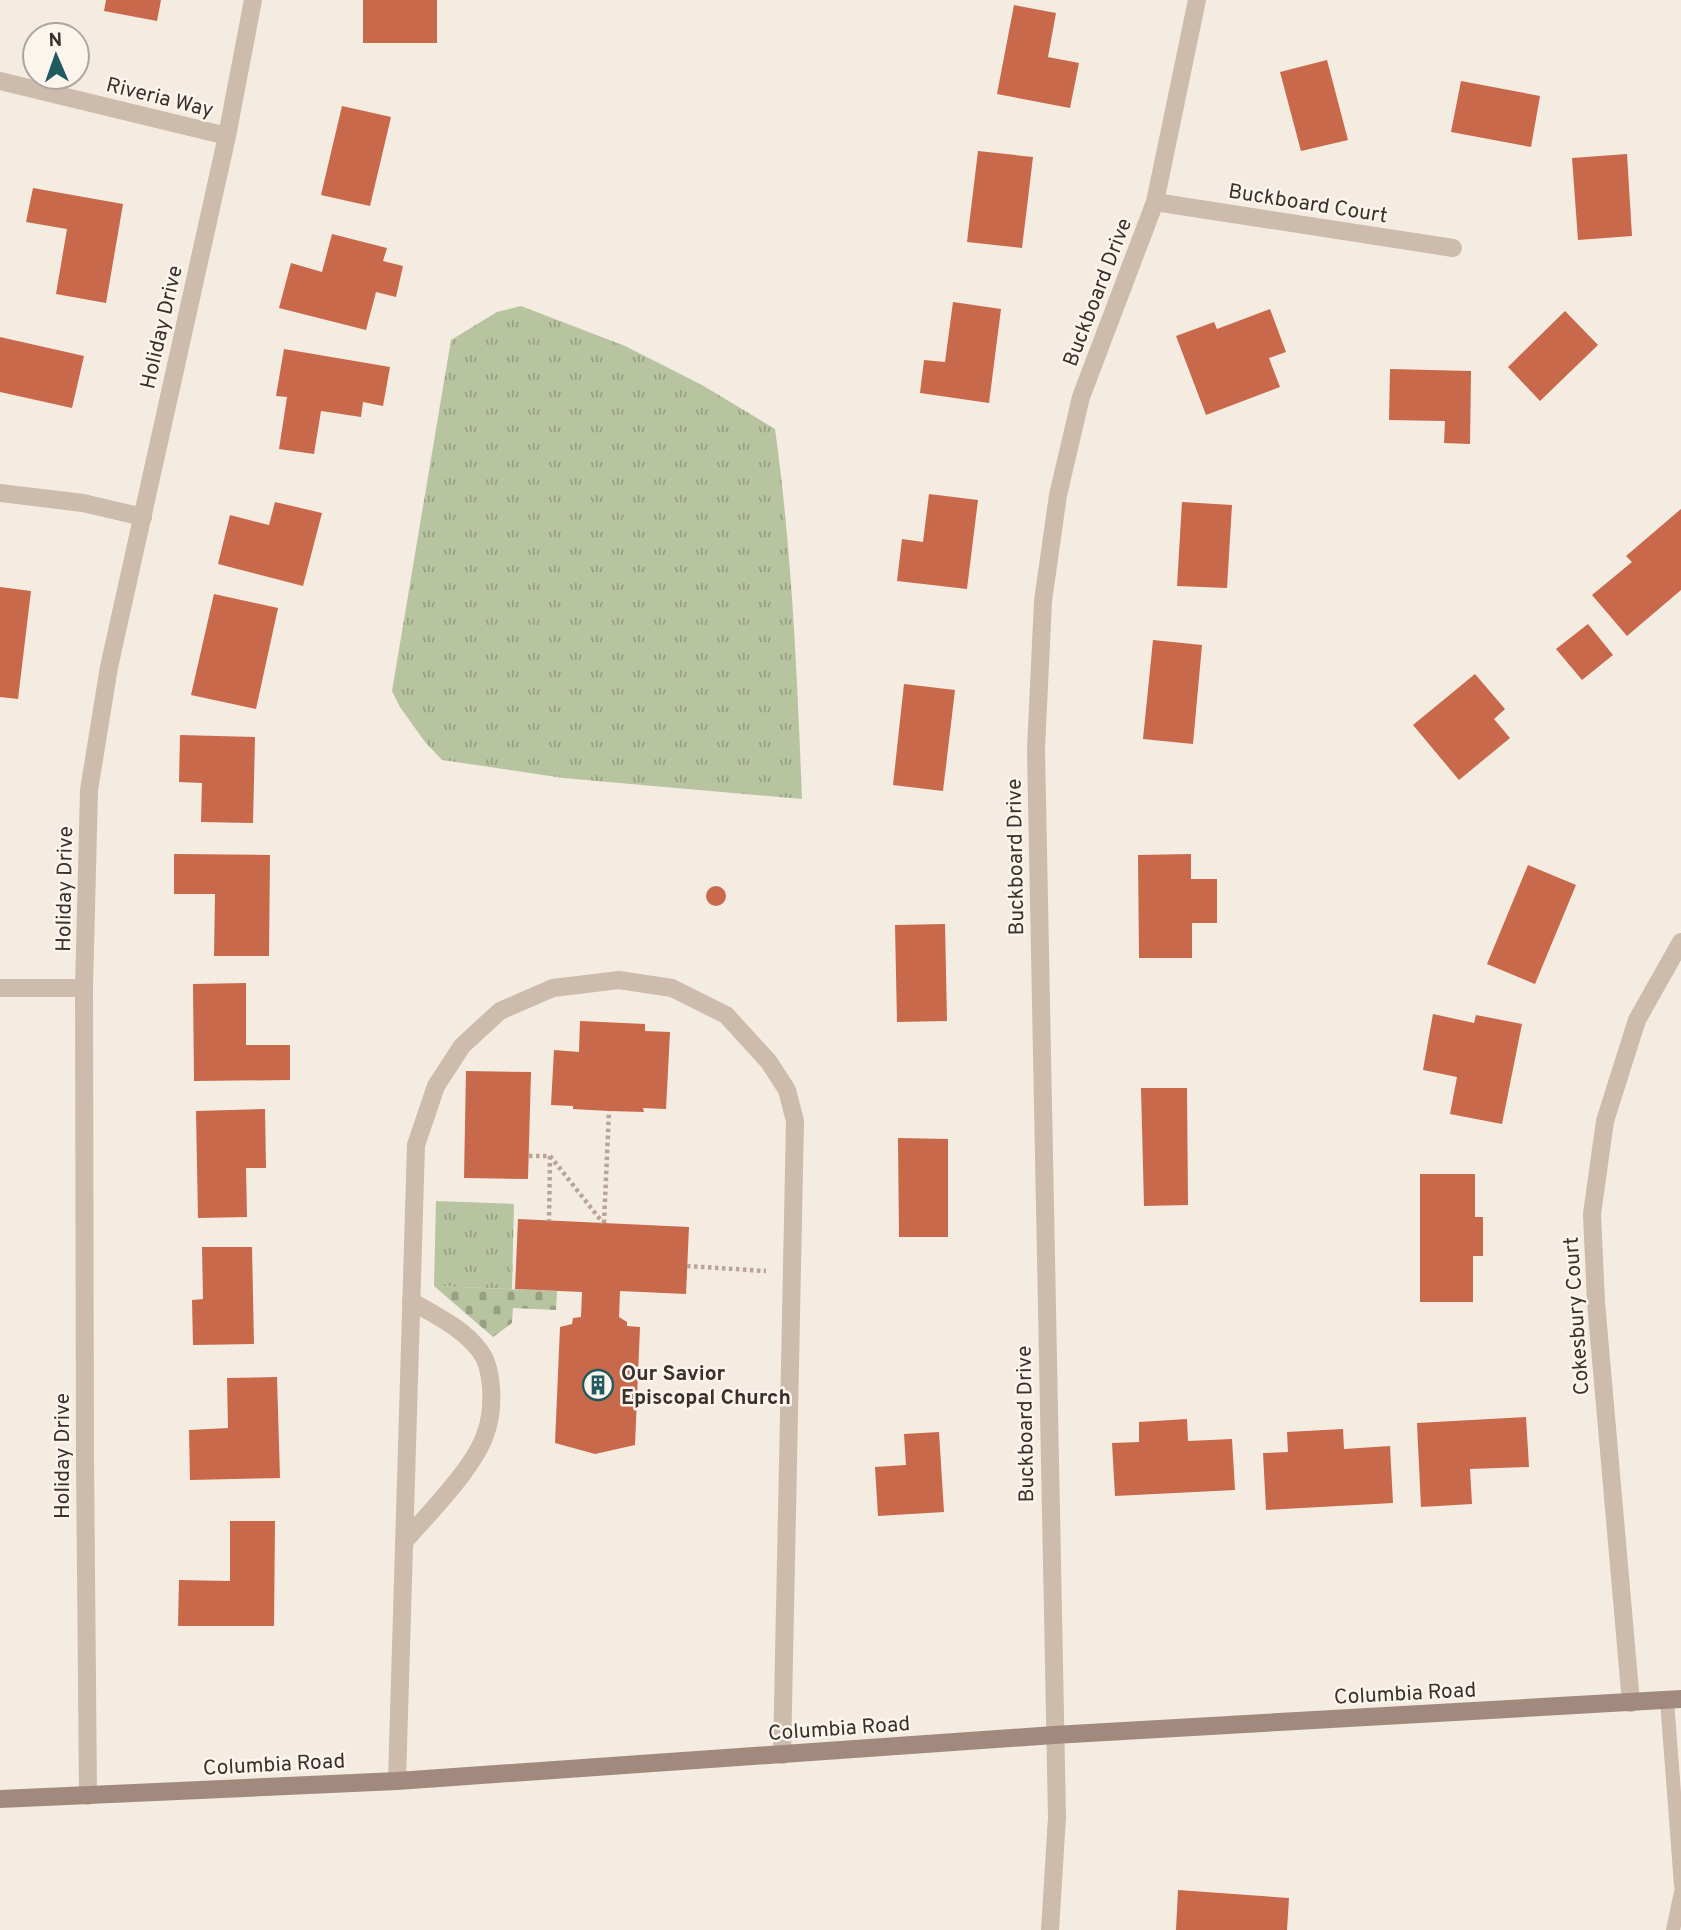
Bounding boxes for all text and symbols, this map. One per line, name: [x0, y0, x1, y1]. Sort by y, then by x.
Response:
north arrow: [21, 21, 91, 91]
text: N: [48, 29, 63, 53]
street label: Riveria Way: [103, 72, 216, 125]
street label: Buckboard Court: [1226, 179, 1389, 230]
street label: Buckboard Drive: [1058, 215, 1139, 371]
street label: Holiday Drive: [135, 263, 190, 392]
street label: Buckboard Drive: [1002, 778, 1031, 936]
street label: Holiday Drive: [51, 826, 80, 952]
street label: Cokesbury Court: [1558, 1236, 1597, 1396]
street label: Buckboard Drive: [1012, 1345, 1041, 1503]
place label: Our Savior Episcopal Church: [621, 1361, 791, 1412]
building icon: Our Savior Episcopal Church: [581, 1368, 615, 1402]
street label: Holiday Drive: [50, 1393, 77, 1519]
street label: Columbia Road: [1333, 1677, 1477, 1712]
street label: Columbia Road: [767, 1711, 911, 1748]
street label: Columbia Road: [202, 1748, 346, 1783]

